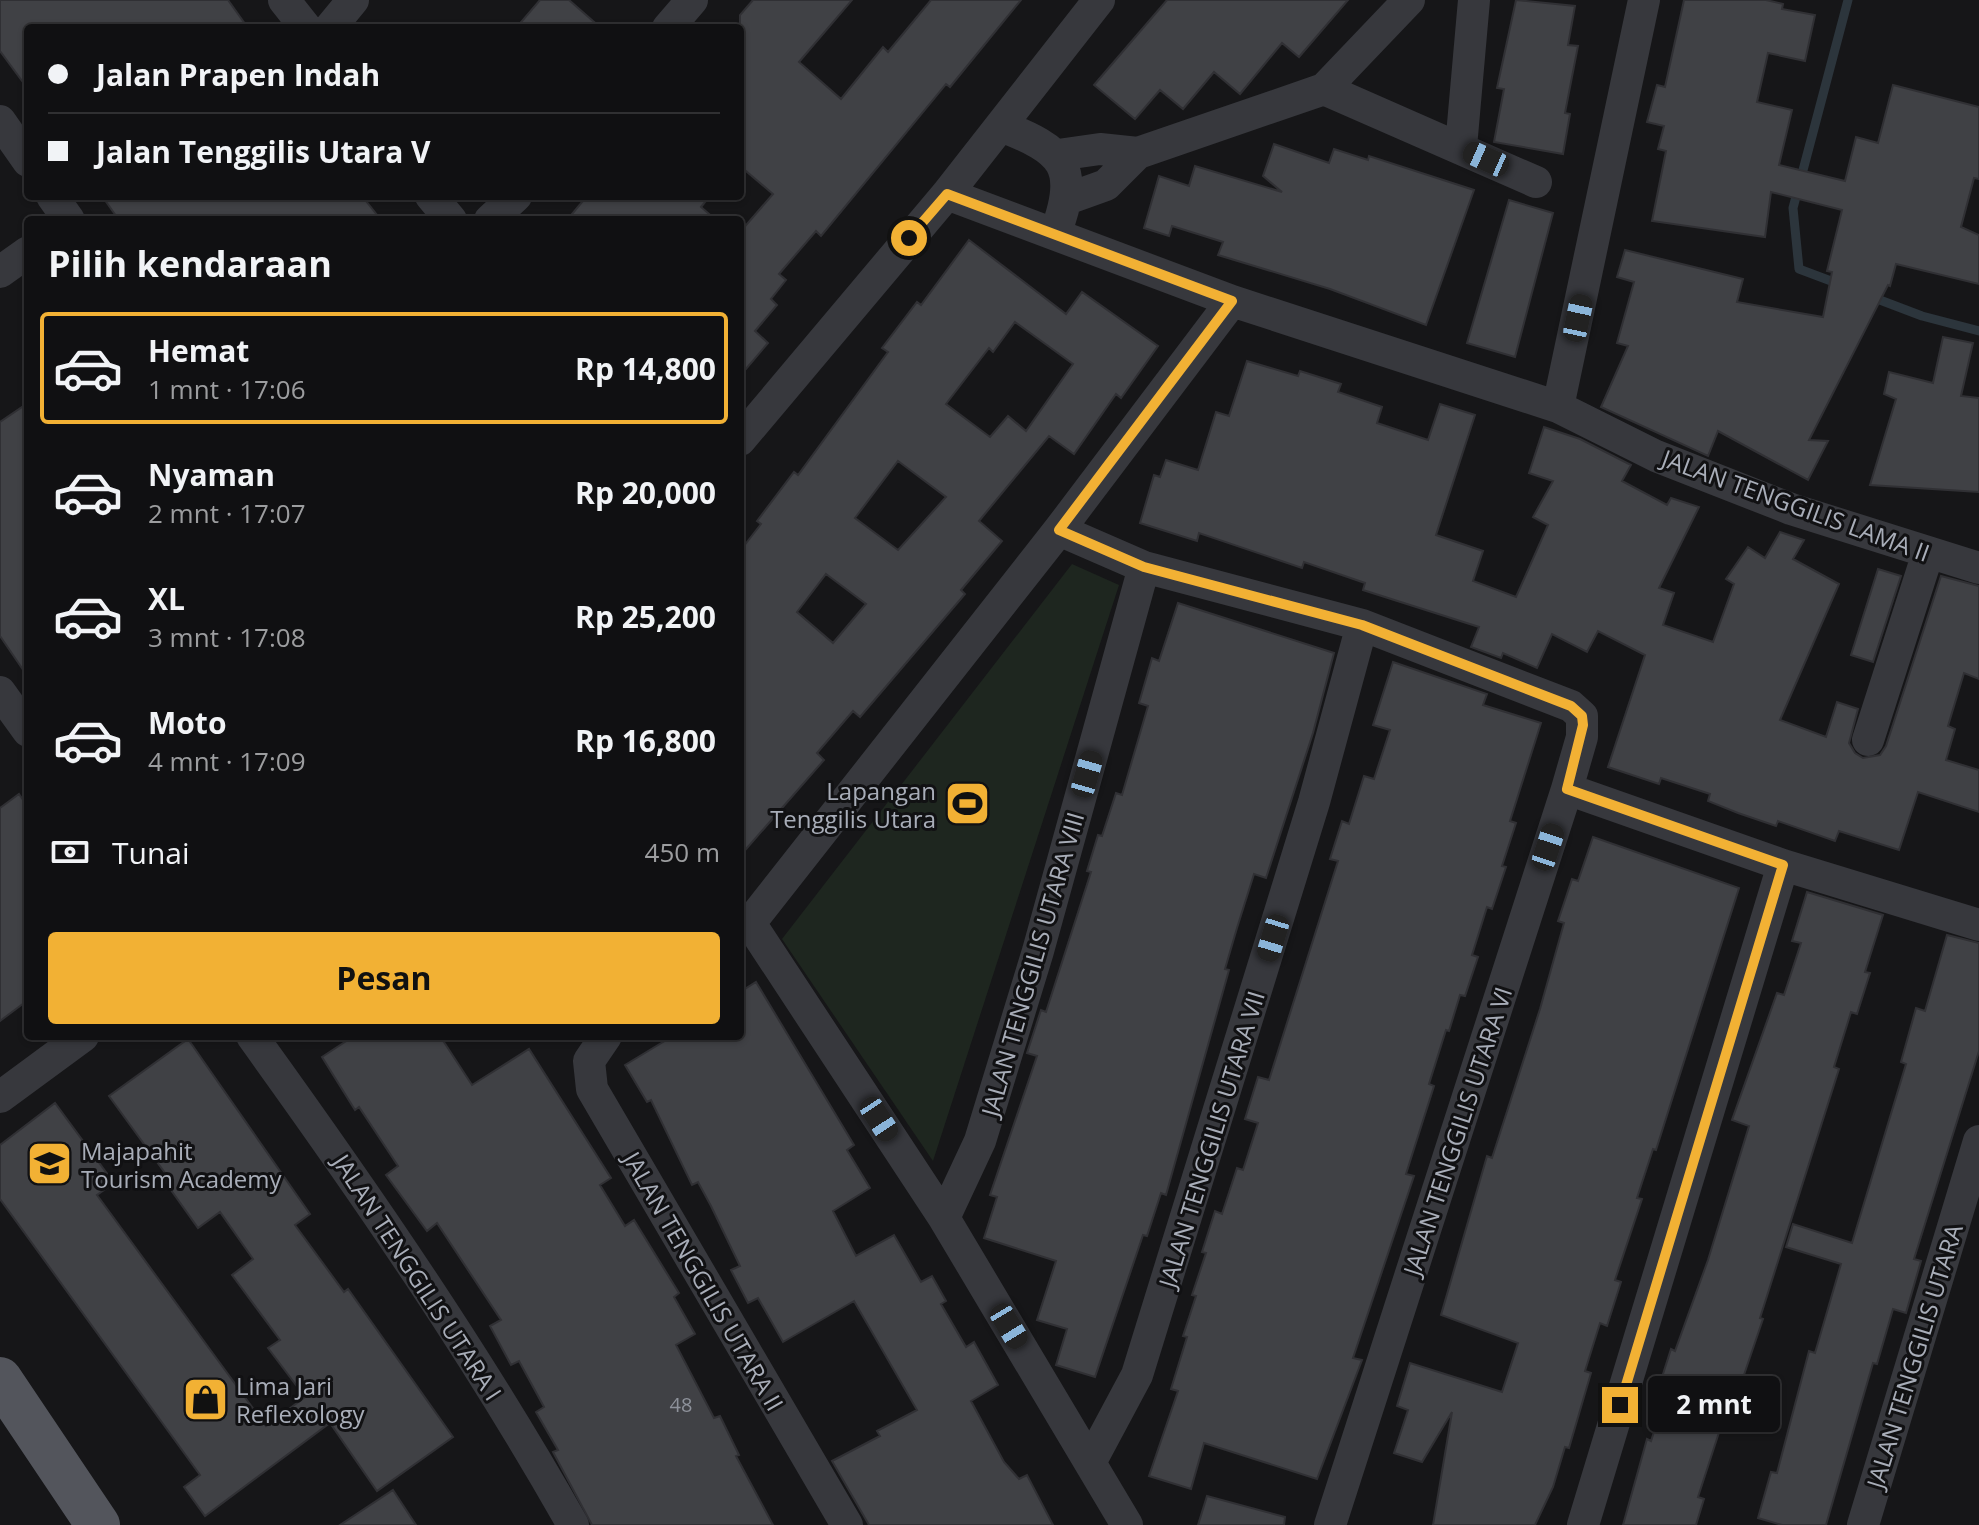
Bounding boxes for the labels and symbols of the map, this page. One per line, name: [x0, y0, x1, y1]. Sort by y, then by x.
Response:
car: [1459, 138, 1513, 180]
route start: [891, 220, 927, 256]
car: [1561, 292, 1595, 344]
street label: JALAN TENGGILIS LAMA II: [1656, 440, 1934, 569]
car: [1069, 748, 1105, 800]
place label: Lapangan Tenggilis Utara: [770, 774, 936, 835]
sports icon: Lapangan Tenggilis Utara: [943, 780, 991, 828]
street label: JALAN TENGGILIS UTARA VIII: [972, 808, 1091, 1122]
car: [1529, 820, 1567, 874]
car: [1255, 912, 1291, 964]
street label: JALAN TENGGILIS UTARA VI: [1394, 982, 1519, 1281]
street label: JALAN TENGGILIS UTARA VII: [1150, 987, 1272, 1293]
car: [856, 1092, 902, 1146]
place label: Majapahit Tourism Academy: [81, 1134, 283, 1195]
school or university icon: Majapahit Tourism Academy: [26, 1140, 74, 1188]
street label: JALAN TENGGILIS UTARA II: [615, 1144, 792, 1417]
street label: JALAN TENGGILIS UTARA I: [325, 1146, 510, 1406]
street label: JALAN TENGGILIS UTARA: [1858, 1219, 1970, 1494]
car: [986, 1299, 1032, 1353]
place label: Lima Jari Reflexology: [236, 1369, 365, 1430]
shop icon: Lima Jari Reflexology: [181, 1375, 229, 1423]
callout: 2 mnt: [1648, 1377, 1780, 1433]
route end: [1602, 1387, 1638, 1423]
house number: 48: [670, 1391, 692, 1418]

